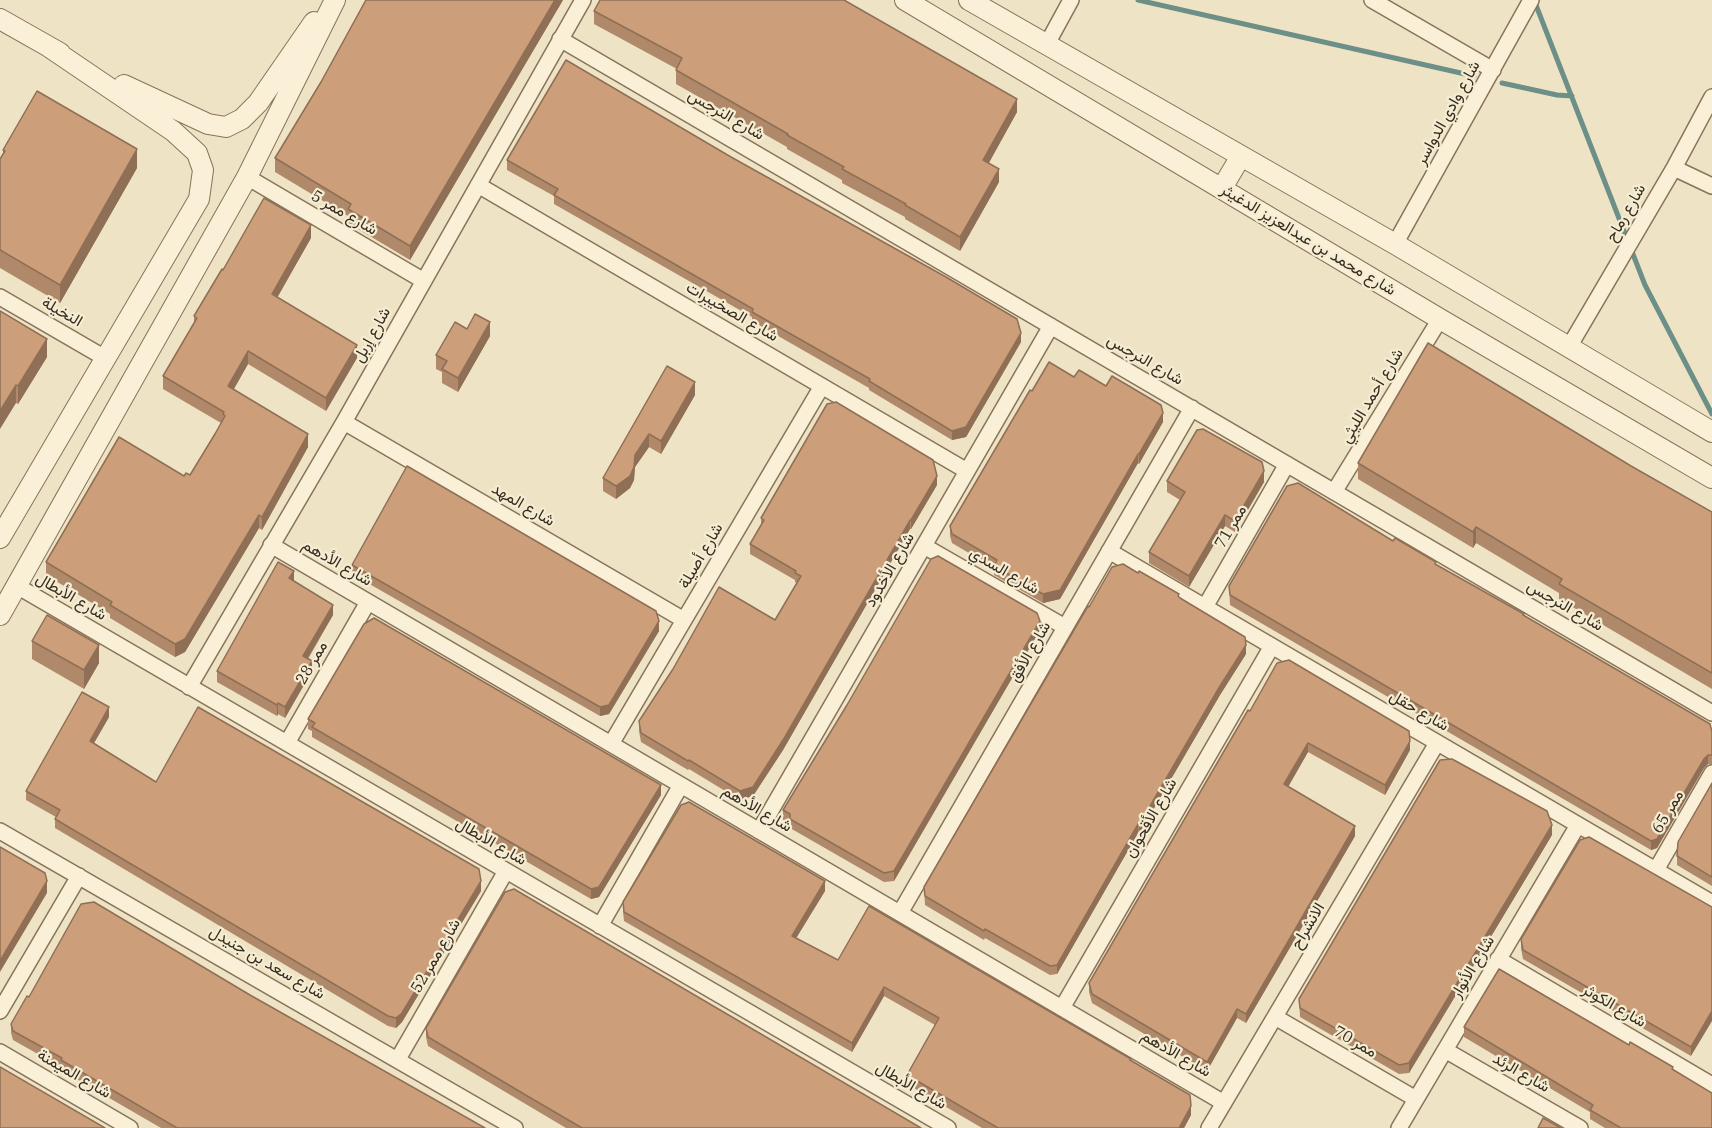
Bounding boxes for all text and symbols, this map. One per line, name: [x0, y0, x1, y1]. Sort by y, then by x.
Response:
street label: شارع وادي الدواسر: [1412, 58, 1484, 168]
street label: شارع النرجس: [684, 85, 768, 145]
street label: شارع محمد بن عبدالعزيز الدغيثر: [1217, 180, 1399, 300]
street label: شارع رماح: [1602, 181, 1650, 245]
street label: شارع ممر 5: [308, 186, 380, 240]
street label: شارع الصخيبرات: [683, 278, 781, 346]
street label: النخيلة: [38, 293, 86, 331]
street label: شارع إربل: [349, 304, 395, 366]
street label: شارع النرجس: [1103, 330, 1187, 390]
street label: شارع أحمد الليثي: [1336, 345, 1408, 447]
street label: شارع المهد: [488, 479, 558, 531]
street label: ممر 71: [1211, 502, 1251, 552]
street label: شارع أصيلة: [675, 520, 727, 592]
street label: شارع الأخدود: [861, 529, 919, 611]
street label: شارع الأدهم: [299, 535, 375, 591]
street label: شارع السدي: [966, 543, 1042, 599]
street label: شارع الأبطال: [32, 569, 110, 625]
street label: شارع النرجس: [1523, 576, 1607, 636]
street label: شارع الأفق: [1005, 618, 1055, 686]
street label: ممر 28: [292, 638, 332, 688]
street label: شارع حقل: [1386, 686, 1452, 736]
street label: شارع الأقحوان: [1121, 775, 1181, 861]
street label: شارع الأدهم: [719, 781, 795, 837]
street label: ممر 65: [1648, 787, 1688, 837]
street label: شارع الأبطال: [452, 814, 530, 870]
street label: الانشراح: [1287, 899, 1329, 953]
street label: شارع ممر 52: [407, 915, 465, 997]
street label: شارع سعد بن جنيدل: [206, 922, 328, 1004]
street label: شارع الأنوار: [1447, 932, 1499, 1002]
street label: شارع الكوثر: [1579, 980, 1649, 1032]
street label: ممر 70: [1330, 1022, 1380, 1062]
street label: شارع الأدهم: [1138, 1026, 1214, 1082]
street label: شارع الميمنة: [34, 1045, 114, 1103]
street label: شارع الرئد: [1489, 1049, 1553, 1097]
street label: شارع الأبطال: [872, 1058, 950, 1114]

